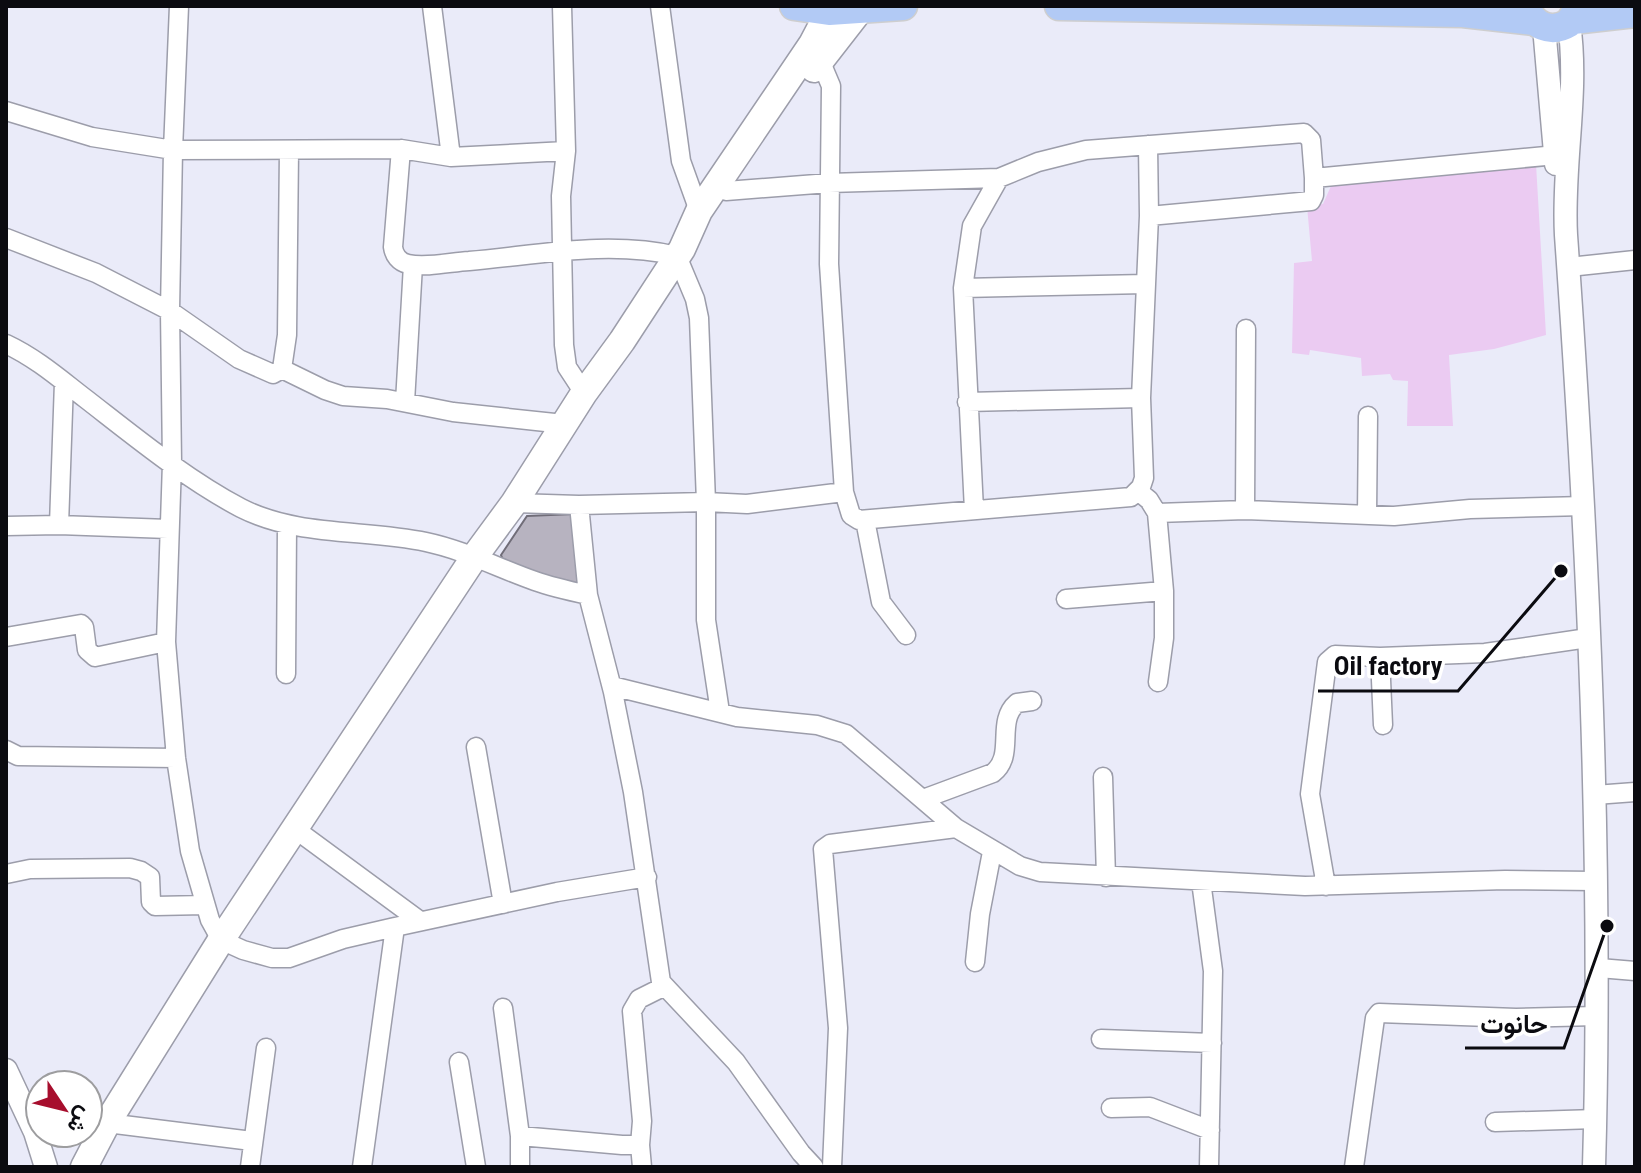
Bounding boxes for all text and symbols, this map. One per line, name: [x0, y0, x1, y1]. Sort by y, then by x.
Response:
callout: Oil factory: [1318, 641, 1458, 691]
text: Oil factory: [1334, 651, 1443, 681]
callout: حانوت: [1465, 998, 1564, 1048]
text: حانوت: [1480, 1009, 1548, 1040]
north arrow: [24, 1069, 104, 1149]
text: ش: [61, 1102, 98, 1138]

